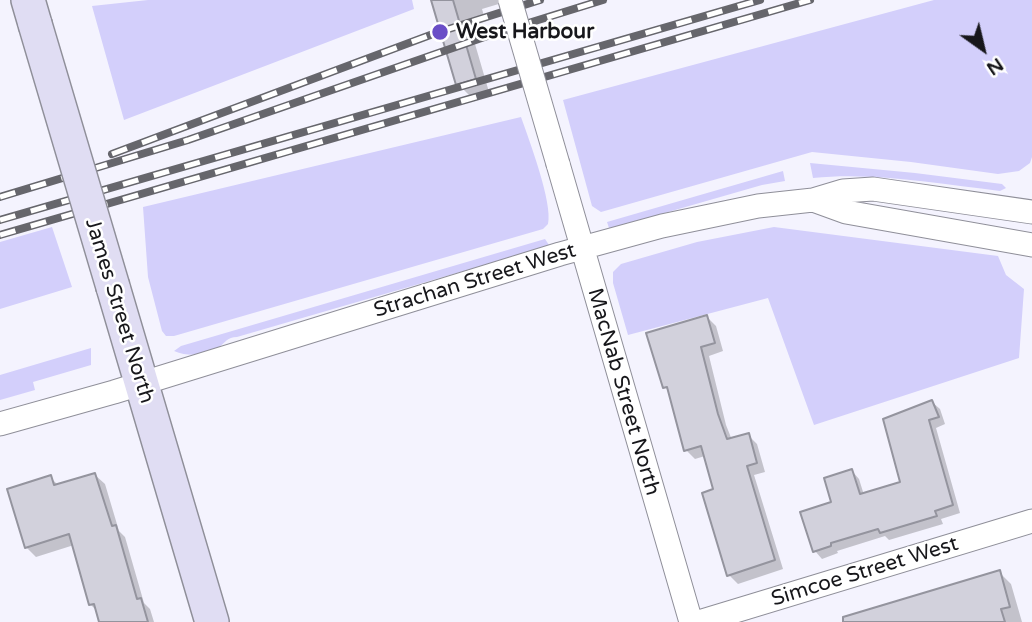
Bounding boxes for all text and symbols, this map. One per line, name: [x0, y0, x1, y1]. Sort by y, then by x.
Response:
north arrow: [948, 14, 1018, 84]
place label: West Harbour: [456, 19, 594, 45]
marker: West Harbour: [430, 22, 450, 42]
text: N: [982, 53, 1007, 80]
street label: James Street North: [79, 216, 159, 406]
street label: Strachan Street West: [371, 238, 579, 324]
street label: MacNab Street North: [581, 286, 665, 498]
street label: Simcoe Street West: [768, 532, 962, 612]

